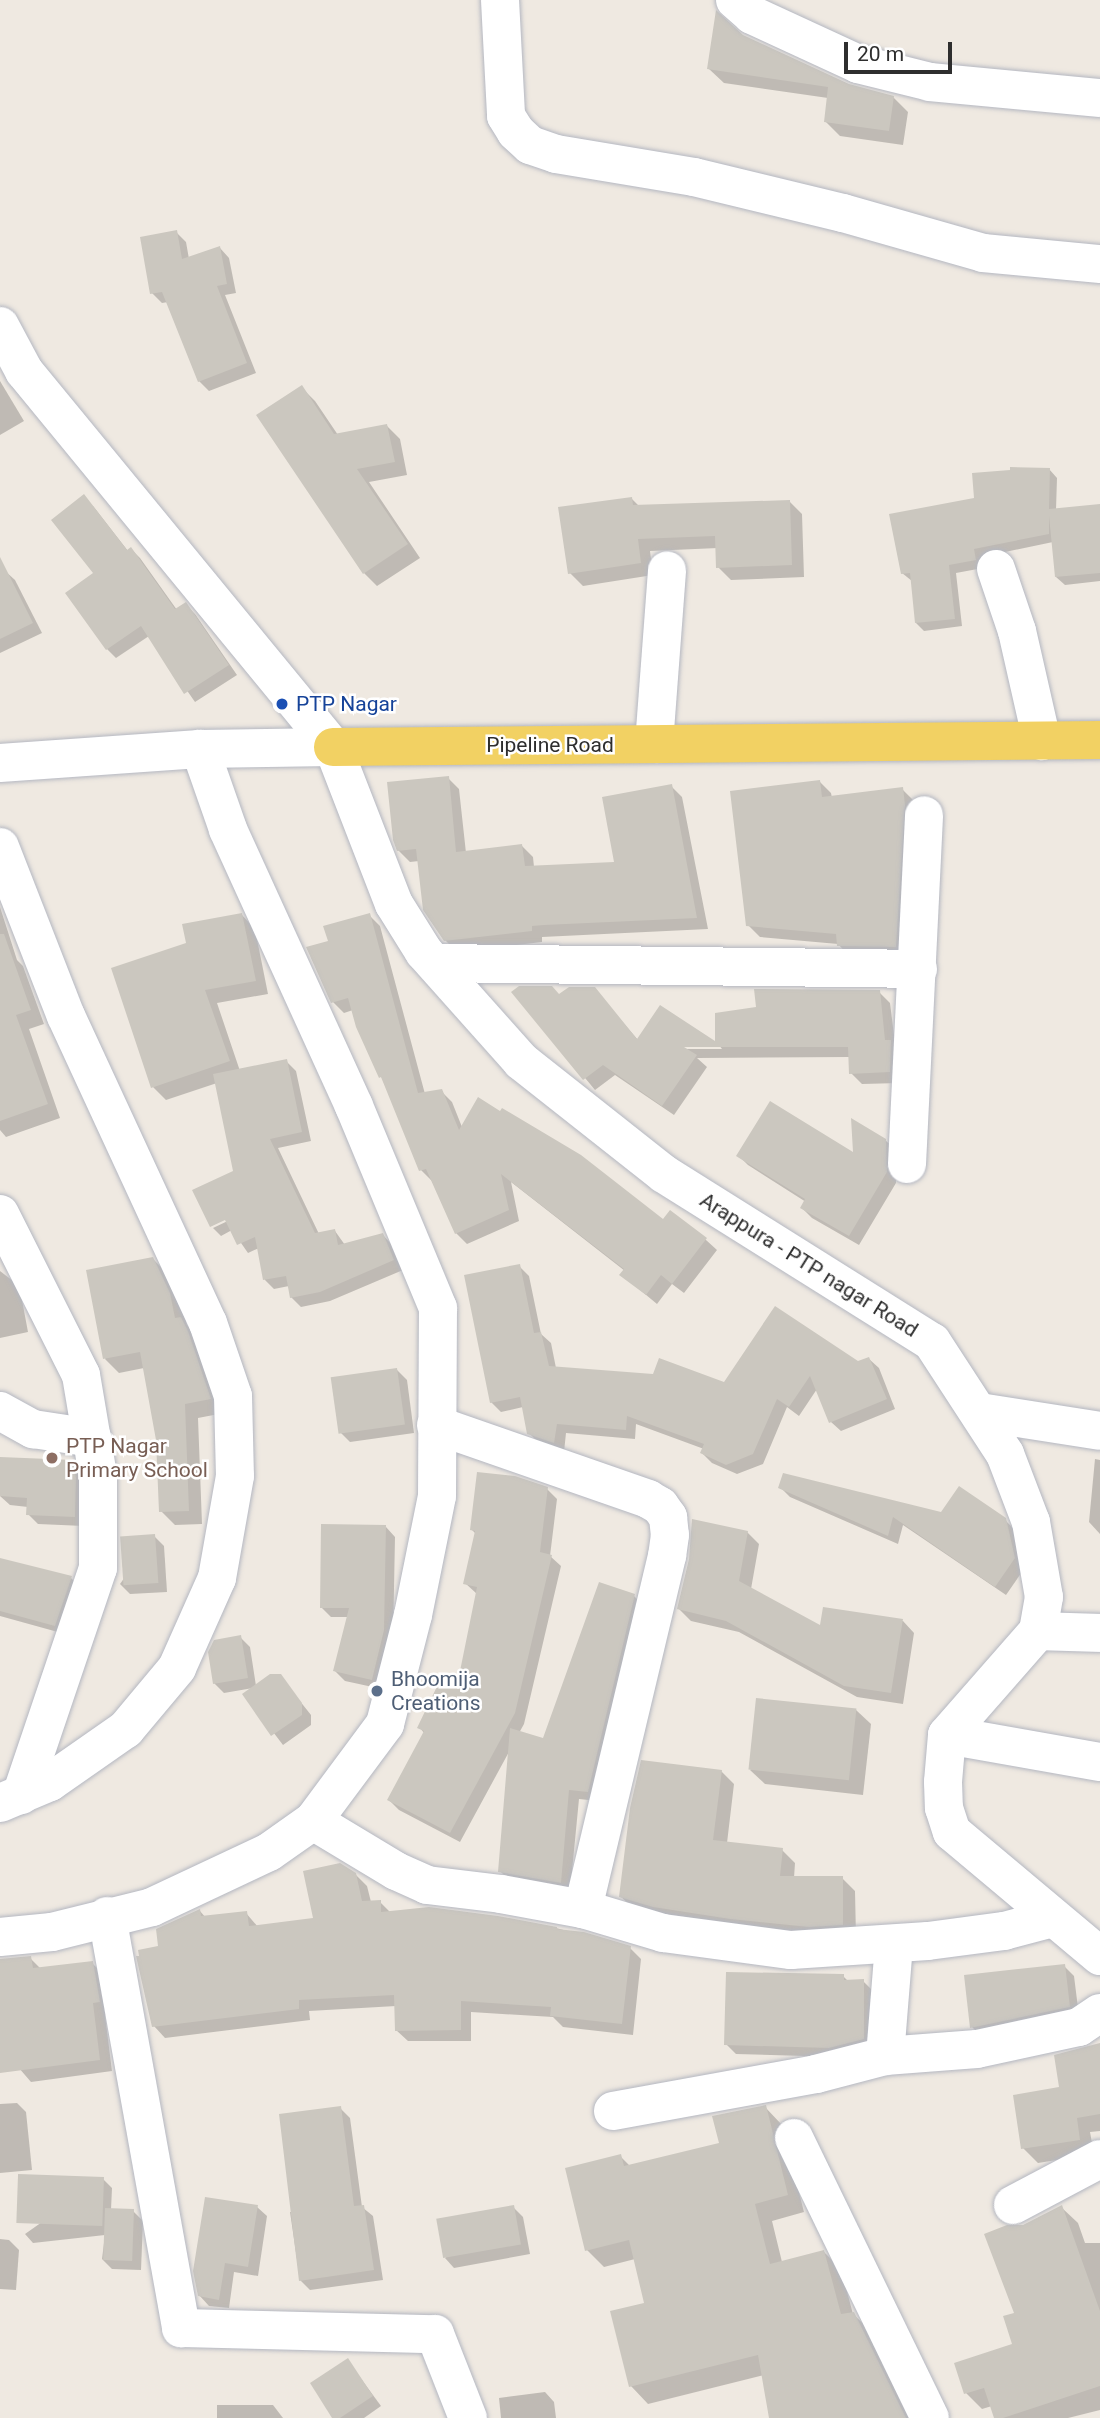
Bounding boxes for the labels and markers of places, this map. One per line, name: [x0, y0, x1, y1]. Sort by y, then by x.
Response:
place label: PTP Nagar: [296, 691, 397, 717]
marker: PTP Nagar: [274, 696, 290, 712]
place label: PTP Nagar Primary School: [66, 1433, 208, 1483]
marker: PTP Nagar Primary School: [44, 1450, 60, 1466]
place label: Bhoomija Creations: [391, 1666, 481, 1716]
marker: Bhoomija Creations: [369, 1683, 385, 1699]

